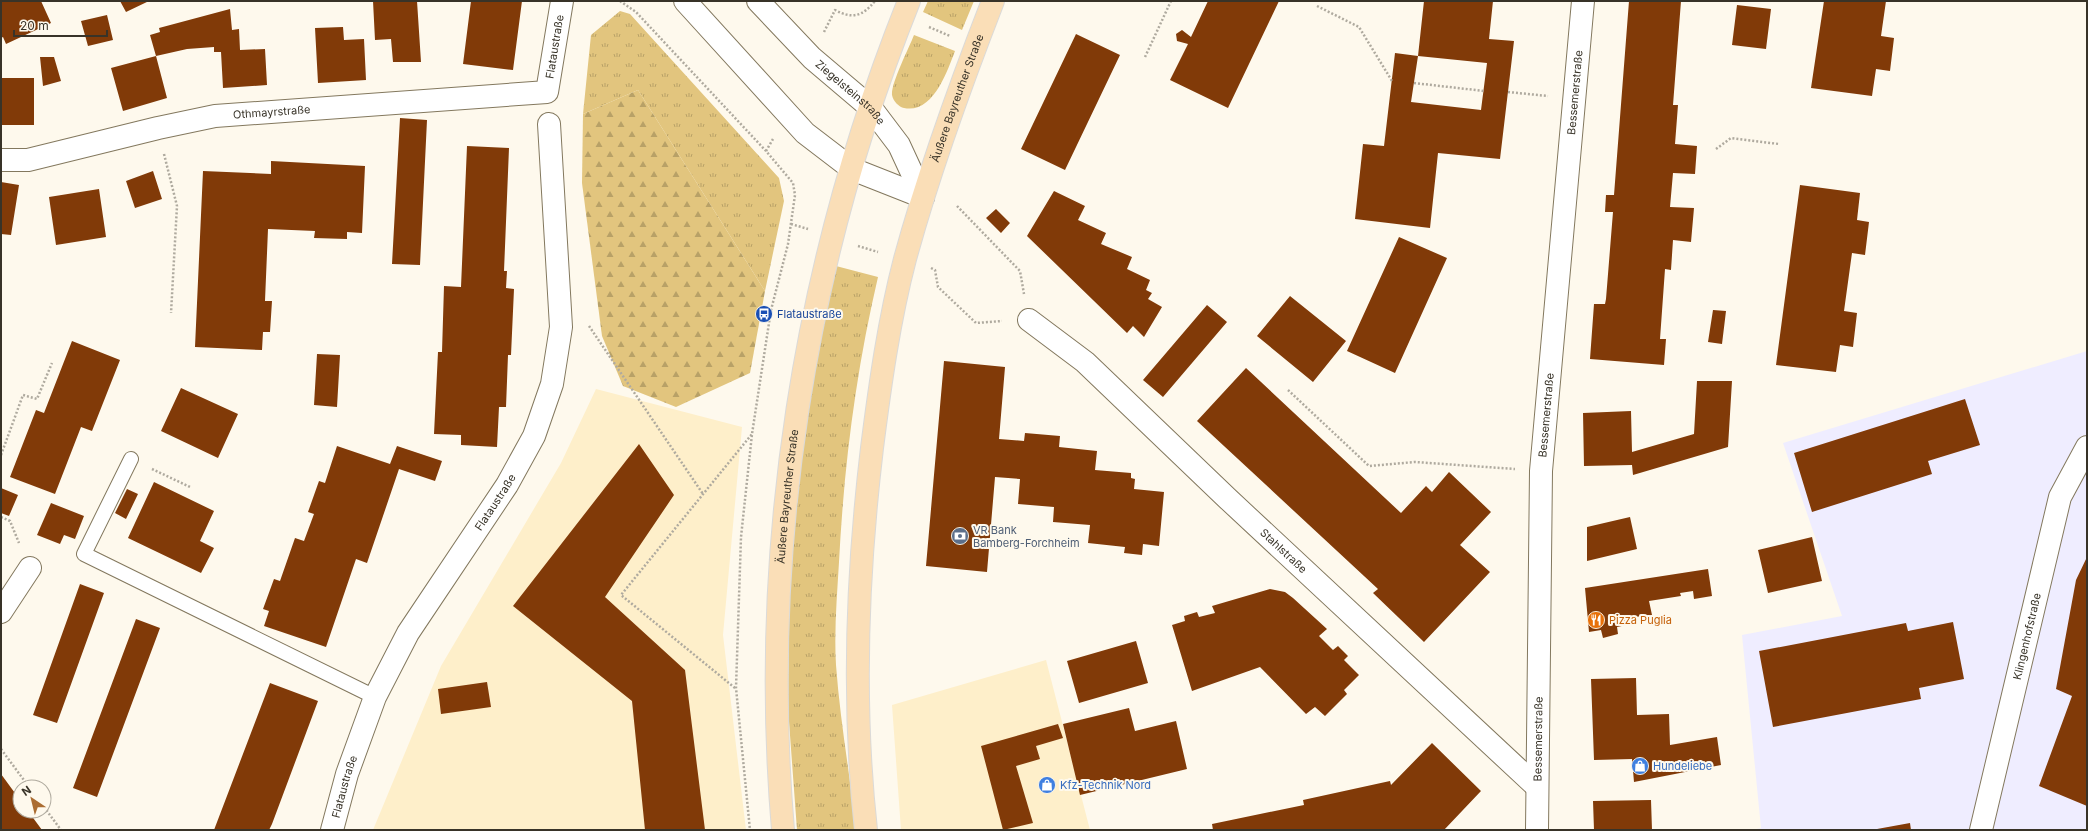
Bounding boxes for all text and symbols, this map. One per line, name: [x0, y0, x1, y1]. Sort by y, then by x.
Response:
scale bar: [14, 12, 107, 38]
street label: Flataustraße: [542, 14, 567, 80]
text: 20 m: [20, 18, 49, 33]
street label: Äußere Bayreuther Straße: [928, 32, 987, 164]
street label: Bessemerstraße: [1564, 50, 1586, 135]
street label: Ziegelsteinstraße: [813, 57, 888, 127]
street label: Othmayrstraße: [233, 102, 311, 122]
bus stop icon: Flataustraße: [754, 304, 774, 324]
place label: Flataustraße: [777, 307, 842, 321]
street label: Bessemerstraße: [1535, 372, 1557, 458]
street label: Äußere Bayreuther Straße: [774, 428, 801, 564]
street label: Flataustraße: [472, 472, 519, 533]
place label: VR Bank Bamberg-Forchheim: [973, 523, 1080, 550]
bank icon: VR Bank Bamberg-Forchheim: [950, 526, 970, 546]
street label: Stahlstraße: [1257, 526, 1310, 576]
street label: Klingenhofstraße: [2010, 592, 2044, 681]
restaurant icon: Pizza Puglia: [1586, 610, 1606, 630]
place label: Pizza Puglia: [1609, 613, 1672, 627]
street label: Bessemerstraße: [1531, 697, 1545, 782]
street label: Flataustraße: [329, 753, 360, 820]
shop icon: Hundeliebe: [1630, 756, 1650, 776]
place label: Hundeliebe: [1653, 759, 1712, 773]
shop icon: Kfz-Technik Nord: [1037, 775, 1057, 795]
place label: Kfz-Technik Nord: [1060, 778, 1151, 792]
north arrow: [12, 779, 52, 819]
text: N: [19, 783, 34, 799]

